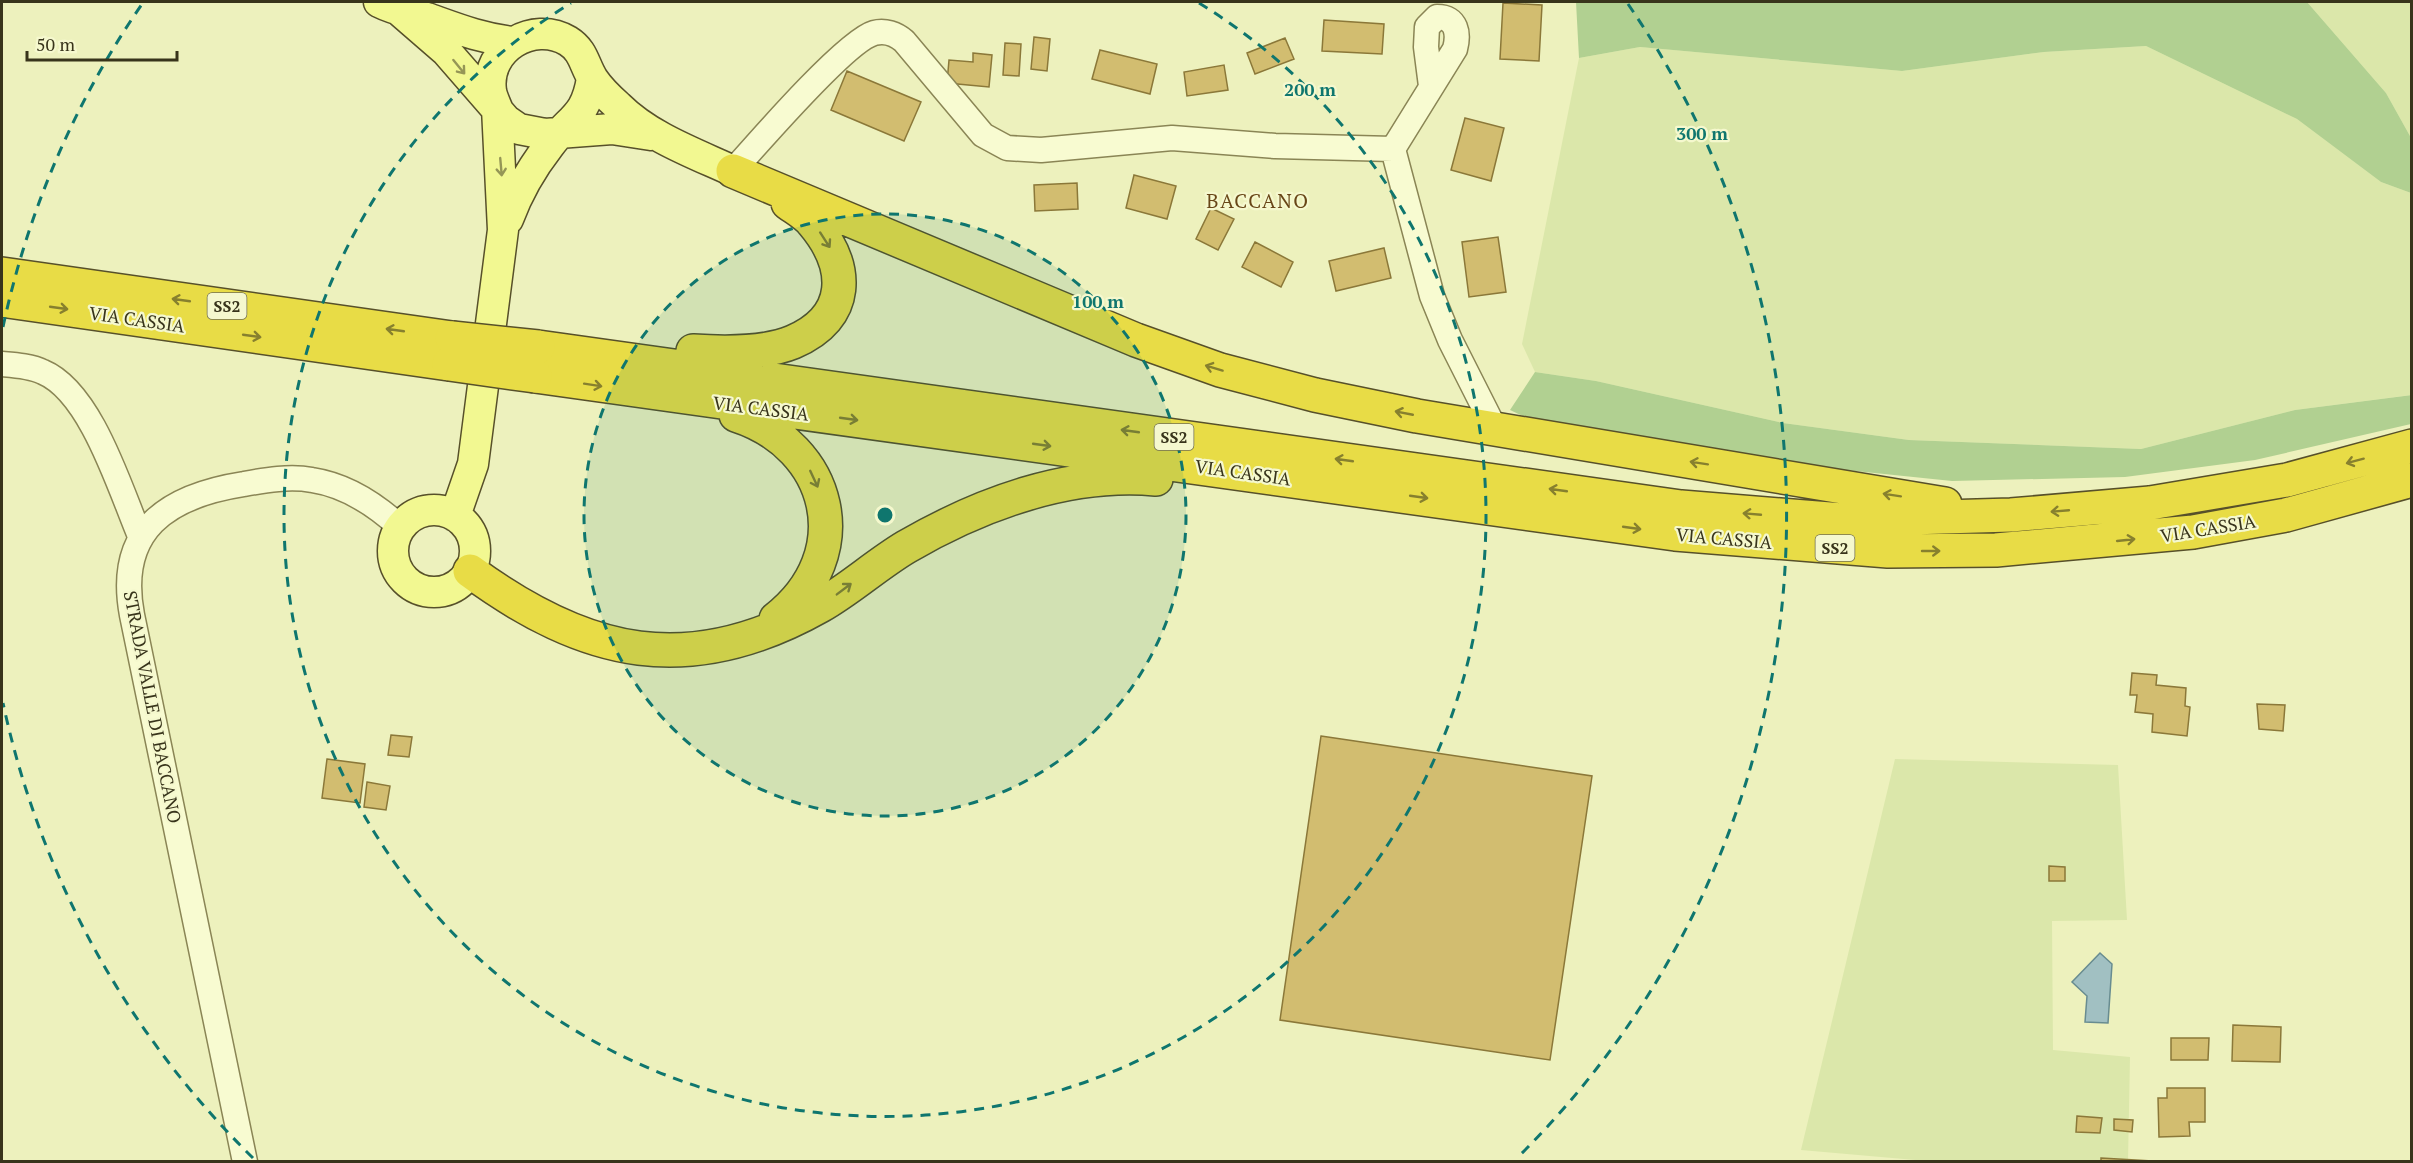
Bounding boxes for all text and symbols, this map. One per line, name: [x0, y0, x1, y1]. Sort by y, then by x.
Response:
scale bar: [27, 24, 177, 62]
text: 50 m: [36, 32, 76, 56]
one-way arrow: [453, 58, 466, 74]
text: 200 m: [1284, 77, 1336, 101]
text: 300 m: [1676, 121, 1728, 145]
one-way arrow: [496, 156, 507, 176]
district label: BACCANO: [1206, 187, 1310, 214]
one-way arrow: [819, 232, 831, 248]
text: 100 m: [1072, 289, 1124, 313]
road number: SS2: [208, 293, 246, 319]
one-way arrow: [171, 294, 191, 305]
street label: VIA CASSIA: [88, 300, 187, 338]
one-way arrow: [49, 303, 69, 314]
one-way arrow: [385, 324, 405, 335]
one-way arrow: [242, 330, 262, 341]
one-way arrow: [1205, 362, 1224, 373]
one-way arrow: [583, 379, 602, 390]
street label: VIA CASSIA: [712, 390, 811, 426]
one-way arrow: [1394, 407, 1414, 418]
one-way arrow: [838, 414, 858, 425]
road number: SS2: [1154, 424, 1194, 450]
one-way arrow: [1121, 425, 1141, 436]
one-way arrow: [1032, 440, 1051, 451]
street label: VIA CASSIA: [1194, 453, 1293, 491]
one-way arrow: [1335, 455, 1355, 466]
one-way arrow: [2346, 456, 2365, 467]
one-way arrow: [1690, 457, 1710, 468]
one-way arrow: [808, 470, 820, 488]
one-way arrow: [1549, 484, 1569, 495]
one-way arrow: [1882, 489, 1902, 500]
one-way arrow: [1408, 492, 1428, 503]
centre of rings: [875, 505, 895, 525]
one-way arrow: [2050, 506, 2070, 517]
one-way arrow: [1742, 508, 1762, 519]
street label: VIA CASSIA: [2159, 509, 2258, 547]
street label: VIA CASSIA: [1675, 522, 1774, 554]
one-way arrow: [1622, 523, 1642, 534]
one-way arrow: [2115, 534, 2135, 545]
road number: SS2: [1816, 535, 1854, 561]
one-way arrow: [1921, 545, 1941, 557]
one-way arrow: [836, 583, 852, 595]
street label: STRADA VALLE DI BACCANO: [119, 589, 187, 825]

